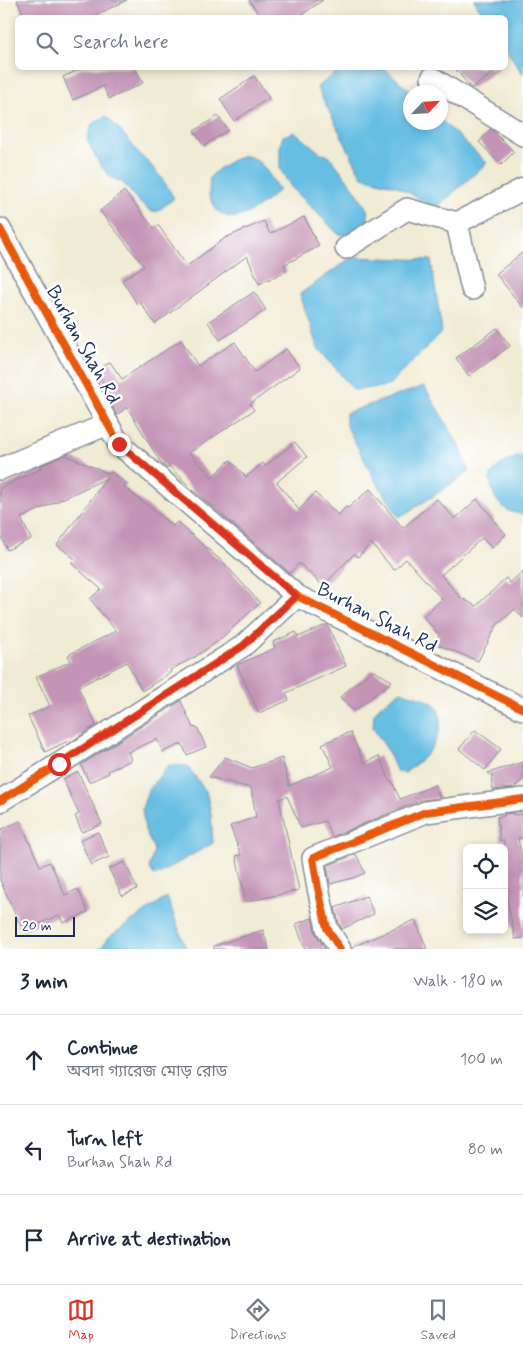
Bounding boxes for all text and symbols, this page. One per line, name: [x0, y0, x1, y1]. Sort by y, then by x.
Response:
search box: [15, 15, 508, 70]
icon: search: [33, 29, 61, 57]
text: Search here: [73, 30, 169, 55]
north arrow: [403, 85, 448, 130]
street label: Burhan Shah Rd: [39, 281, 127, 409]
route end: [108, 433, 131, 456]
street label: Burhan Shah Rd: [312, 576, 442, 660]
route start: [48, 753, 71, 776]
map controls: [463, 844, 508, 934]
button: locate: [463, 844, 508, 889]
button: layers: [463, 889, 508, 934]
scale bar: [15, 914, 75, 937]
text: 20 m: [22, 917, 52, 935]
text: 3 min: [20, 968, 68, 996]
text: Walk · 180 m: [414, 971, 503, 992]
text: Continue: [67, 1036, 138, 1061]
icon: ahead: [20, 1046, 48, 1074]
text: 100 m: [460, 1049, 503, 1070]
text: অবদা গ্যারেজ মোড় রোড: [67, 1061, 227, 1082]
text: Turn left: [67, 1127, 143, 1152]
icon: left: [20, 1136, 48, 1164]
text: 80 m: [468, 1139, 503, 1160]
text: Burhan Shah Rd: [67, 1152, 172, 1173]
icon: arrive: [20, 1226, 48, 1254]
text: Arrive at destination: [67, 1227, 231, 1252]
tab: Map: [67, 1296, 95, 1344]
tab: Directions: [229, 1296, 287, 1344]
tab: Saved: [421, 1296, 456, 1344]

